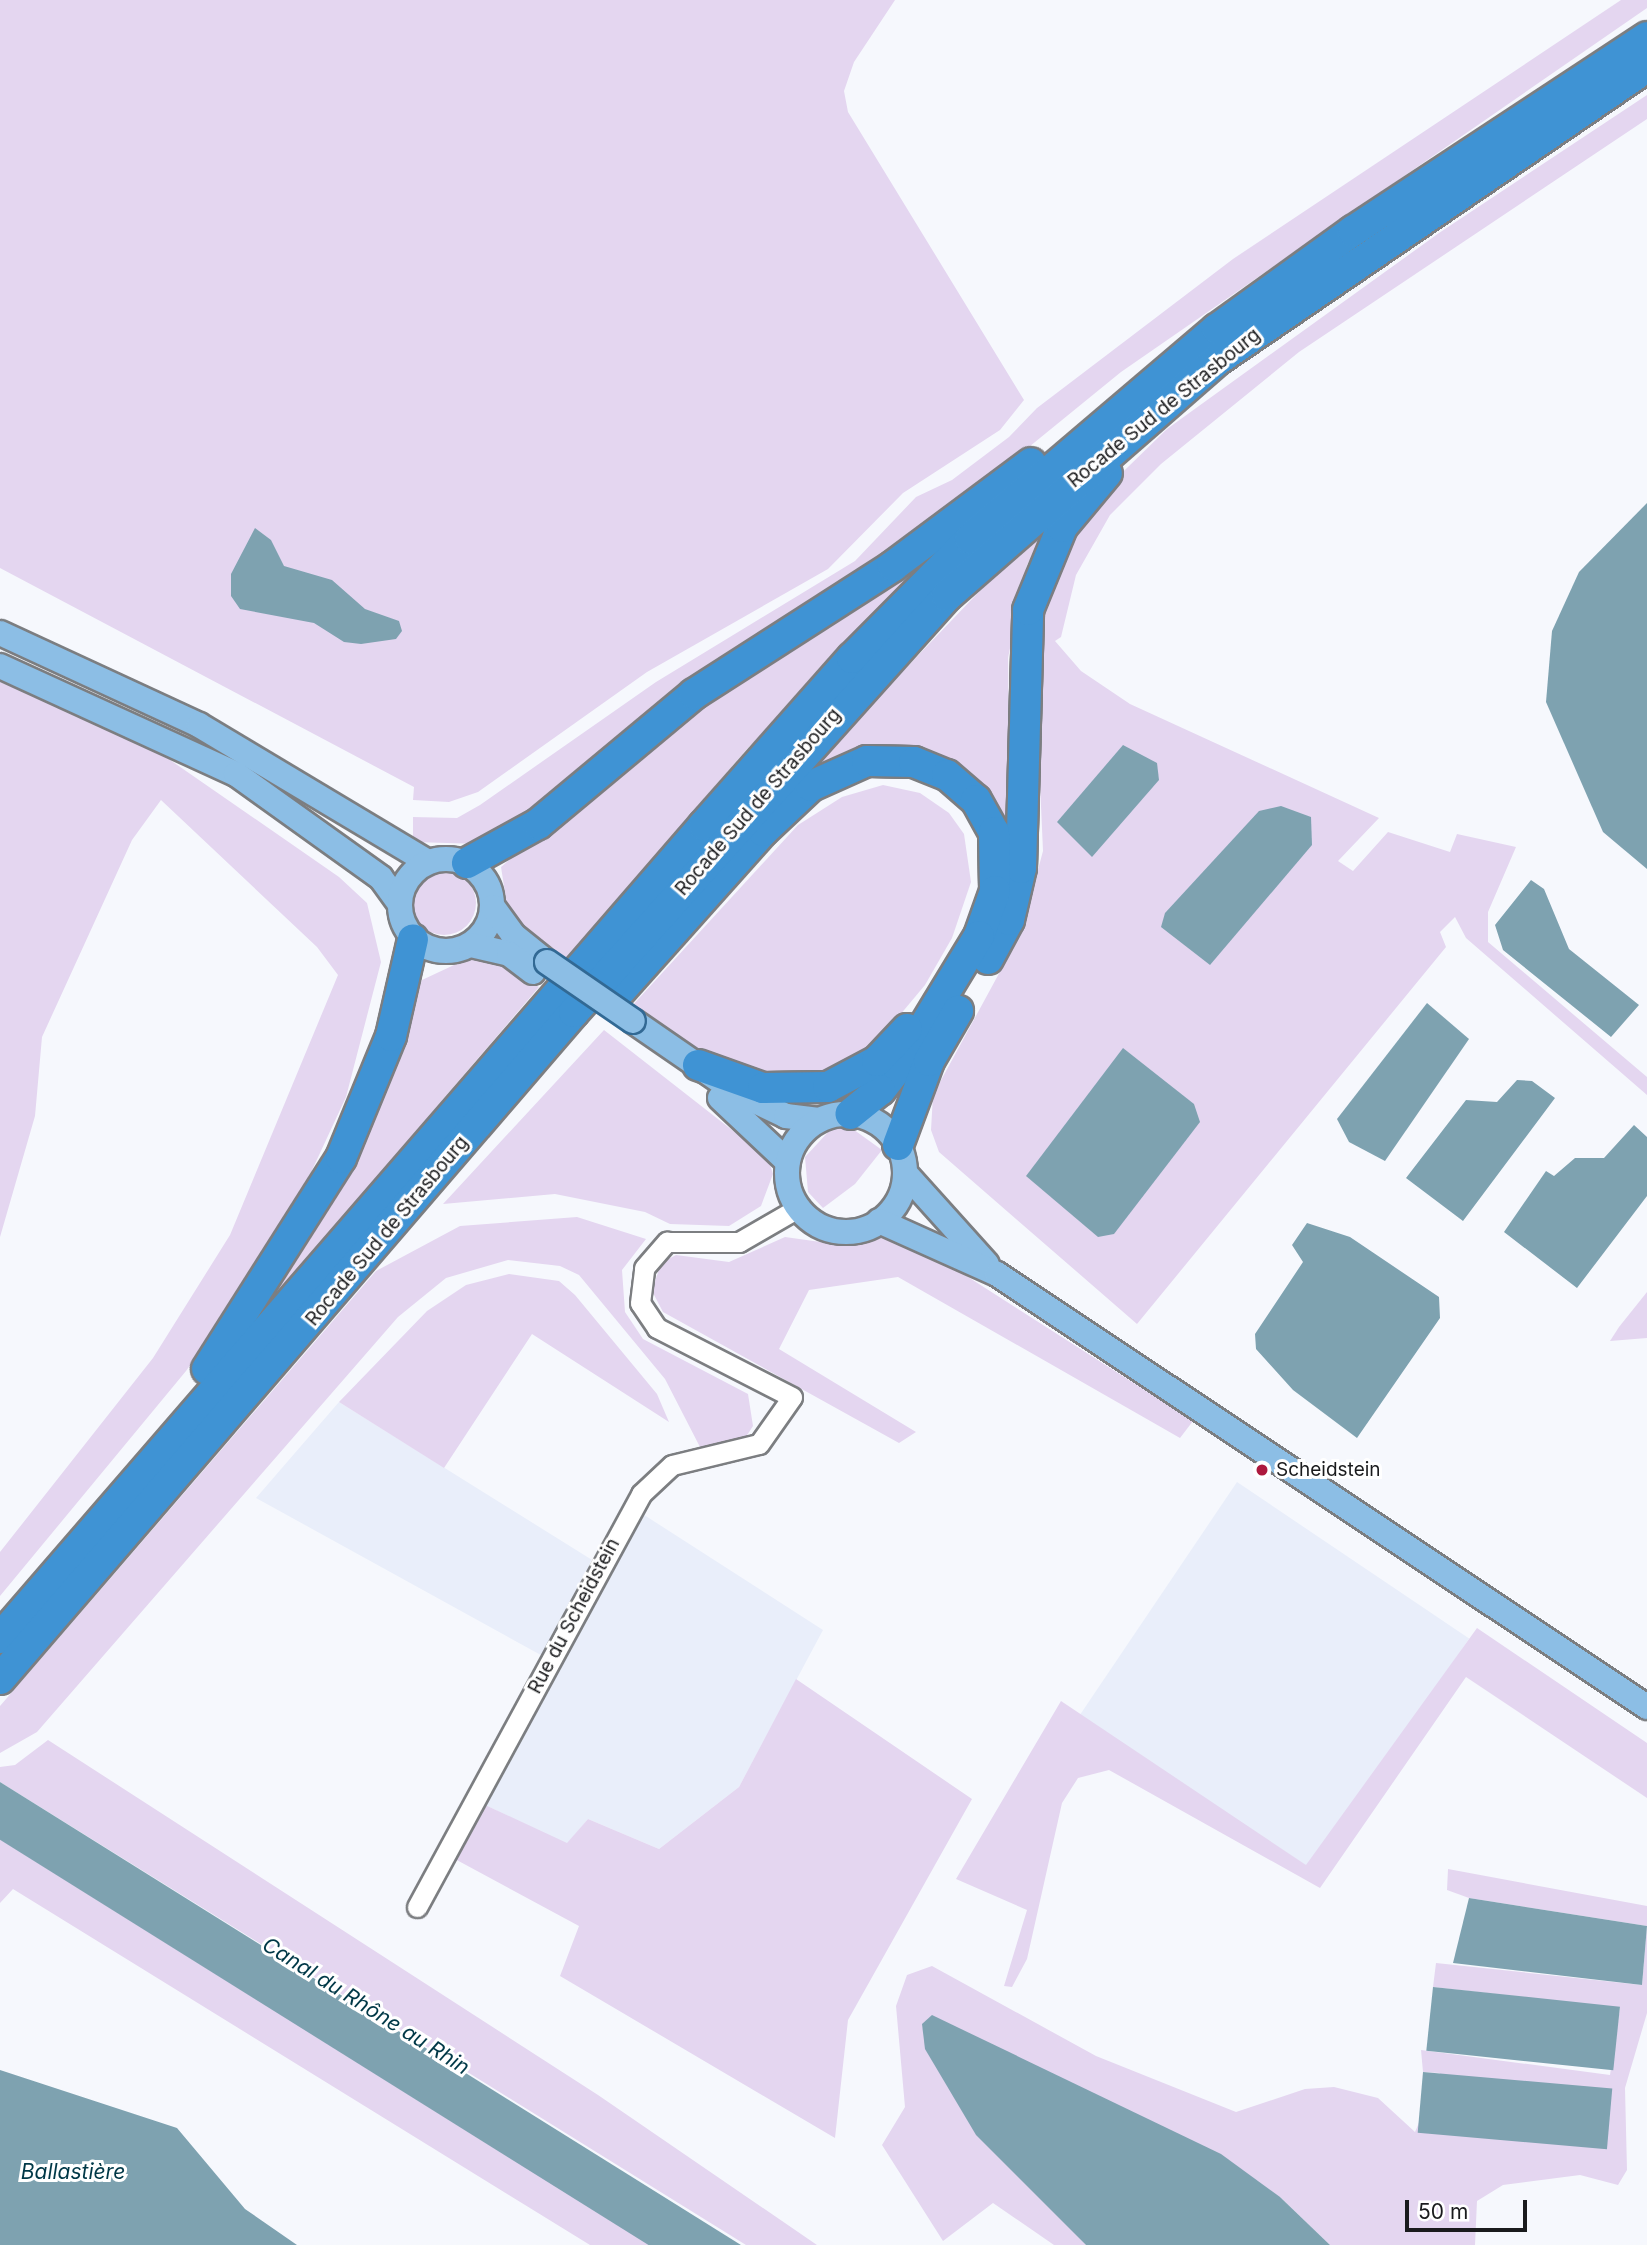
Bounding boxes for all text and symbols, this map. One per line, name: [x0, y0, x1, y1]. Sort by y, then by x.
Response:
street label: Rocade Sud de Strasbourg: [1063, 323, 1265, 493]
street label: Rocade Sud de Strasbourg: [670, 704, 846, 900]
street label: Rocade Sud de Strasbourg: [301, 1132, 473, 1330]
place label: Scheidstein: [1276, 1459, 1381, 1481]
marker: Scheidstein: [1254, 1462, 1270, 1478]
street label: Rue du Scheidstein: [523, 1534, 625, 1698]
water label: Canal du Rhône au Rhin: [258, 1932, 474, 2080]
water label: Ballastière: [21, 2159, 125, 2185]
scale bar: [1409, 2186, 1532, 2230]
text: 50 m: [1418, 2199, 1468, 2224]

